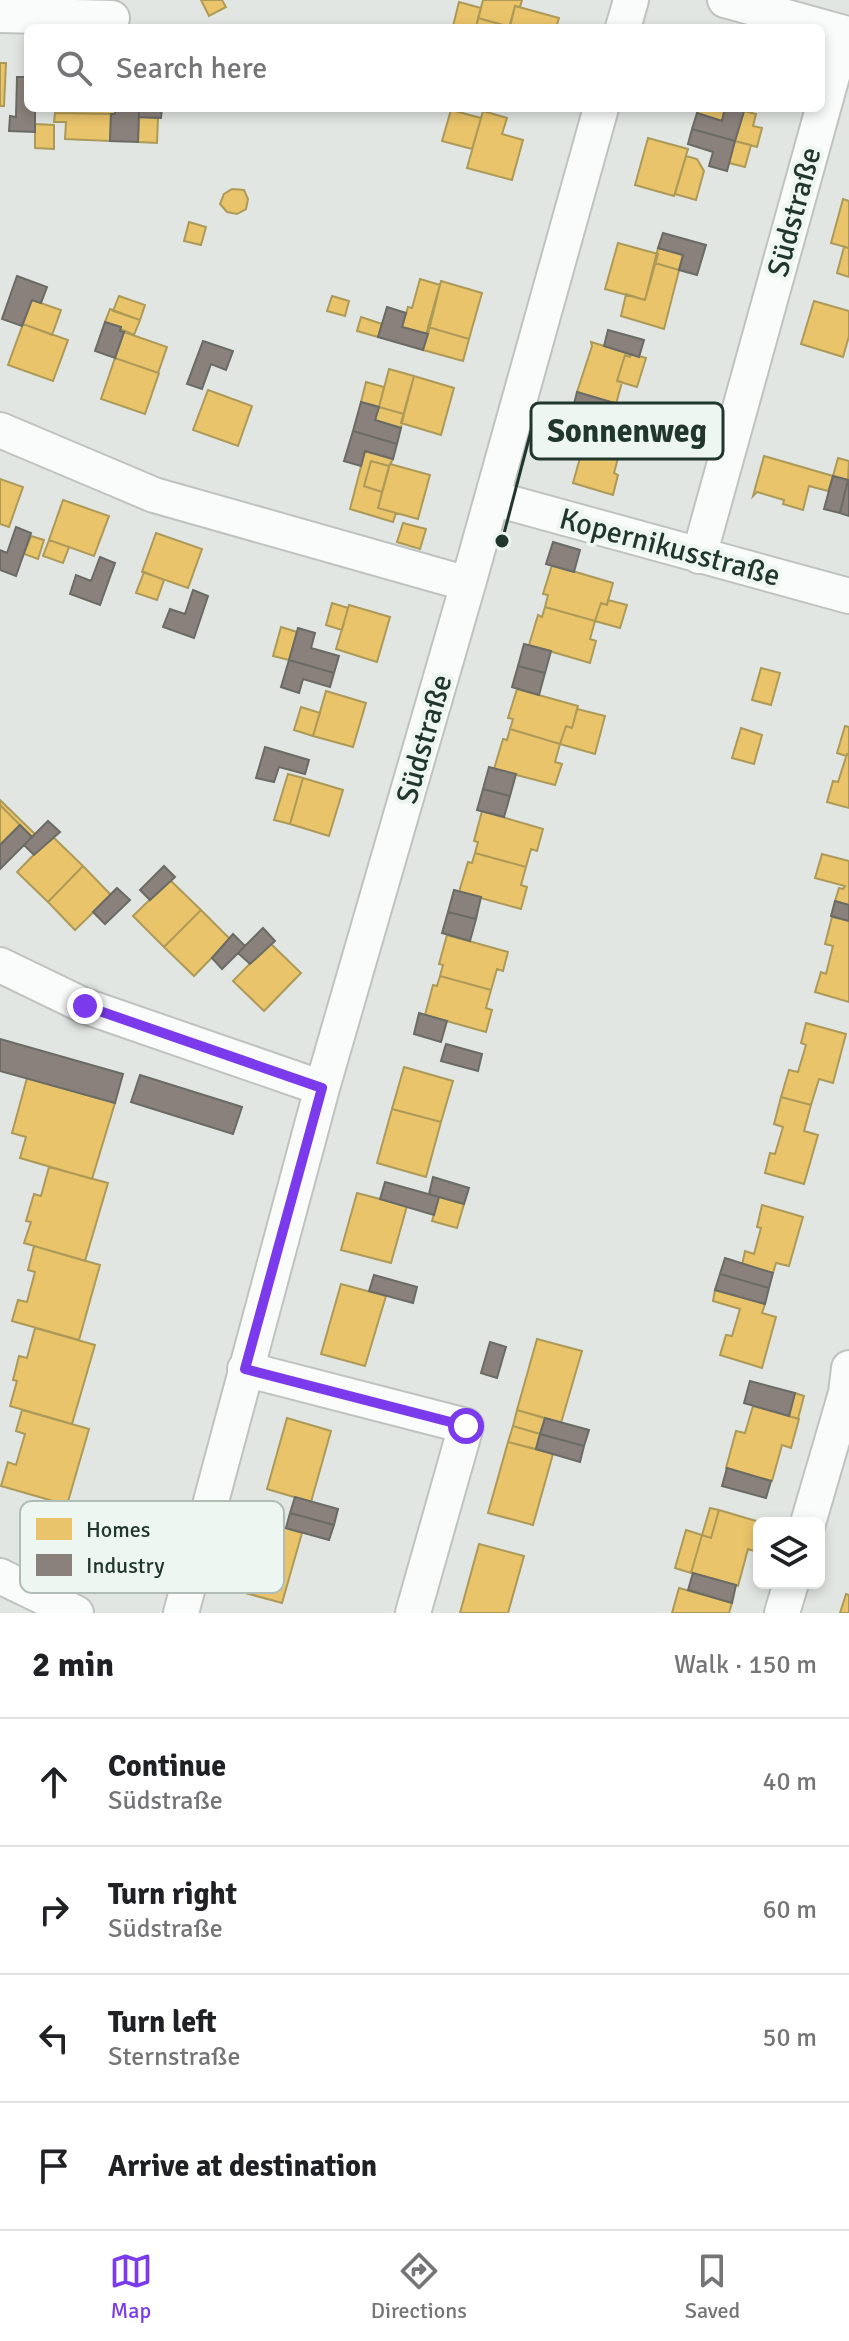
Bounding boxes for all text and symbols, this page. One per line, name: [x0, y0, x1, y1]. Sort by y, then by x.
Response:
search box: [24, 24, 825, 112]
icon: search: [52, 46, 96, 90]
text: Search here: [116, 50, 267, 87]
street label: Südstraße: [759, 143, 829, 281]
callout: Sonnenweg: [531, 403, 723, 459]
text: Sonnenweg: [547, 412, 707, 451]
street label: Kopernikusstraße: [555, 500, 784, 595]
street label: Südstraße: [388, 670, 461, 808]
route end: [67, 988, 103, 1024]
route start: [448, 1408, 484, 1444]
legend: [20, 1501, 284, 1593]
text: Homes: [86, 1516, 150, 1543]
map controls: [753, 1517, 825, 1589]
button: layers: [753, 1517, 825, 1589]
text: Industry: [86, 1552, 165, 1579]
text: 2 min: [32, 1644, 114, 1686]
text: Walk · 150 m: [674, 1649, 817, 1681]
text: Continue: [108, 1748, 226, 1785]
icon: ahead: [32, 1760, 76, 1804]
text: 40 m: [762, 1766, 817, 1798]
text: Südstraße: [108, 1785, 223, 1817]
text: Turn right: [108, 1876, 237, 1913]
icon: right: [32, 1888, 76, 1932]
text: 60 m: [762, 1894, 817, 1926]
text: Südstraße: [108, 1913, 223, 1945]
text: Turn left: [108, 2004, 217, 2041]
icon: left: [32, 2016, 76, 2060]
text: 50 m: [762, 2022, 817, 2054]
text: Sternstraße: [108, 2041, 240, 2073]
icon: arrive: [32, 2144, 76, 2188]
text: Arrive at destination: [108, 2148, 377, 2185]
tab: Map: [109, 2249, 153, 2324]
tab: Directions: [371, 2249, 467, 2324]
tab: Saved: [685, 2249, 740, 2324]

